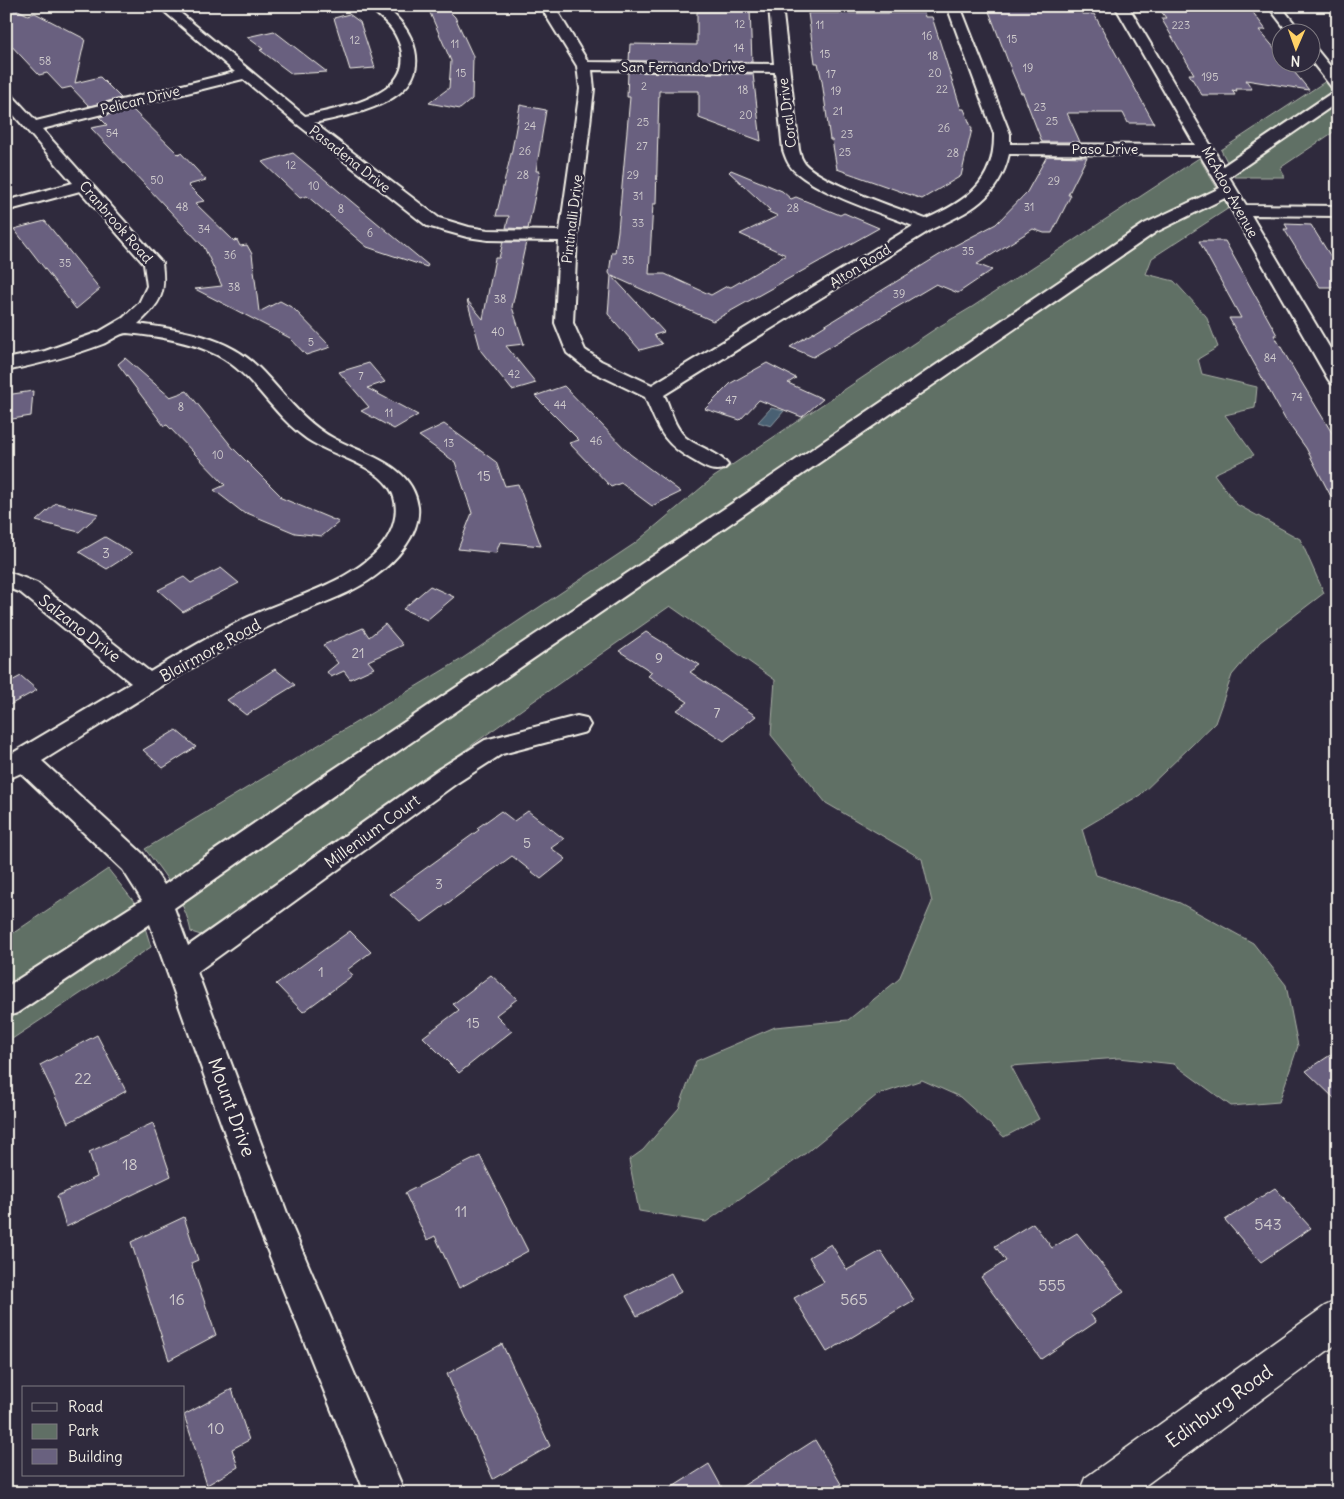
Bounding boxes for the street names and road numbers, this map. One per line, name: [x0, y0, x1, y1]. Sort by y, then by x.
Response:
street label: San Fernando Drive: [621, 58, 745, 76]
street label: Coral Drive: [774, 77, 800, 149]
street label: Pelican Drive: [98, 81, 182, 119]
street label: Pasadena Drive: [306, 122, 394, 196]
street label: Paso Drive: [1072, 140, 1138, 158]
street label: McAdoo Avenue: [1198, 143, 1262, 241]
street label: Pintinalli Drive: [558, 174, 586, 264]
street label: Cranbrook Road: [75, 177, 157, 267]
street label: Alton Road: [826, 240, 894, 292]
street label: Salzano Drive: [35, 590, 125, 666]
street label: Blairmore Road: [156, 614, 264, 686]
street label: Millenium Court: [320, 789, 424, 872]
street label: Mount Drive: [203, 1054, 261, 1160]
street label: Edinburg Road: [1161, 1359, 1277, 1453]

